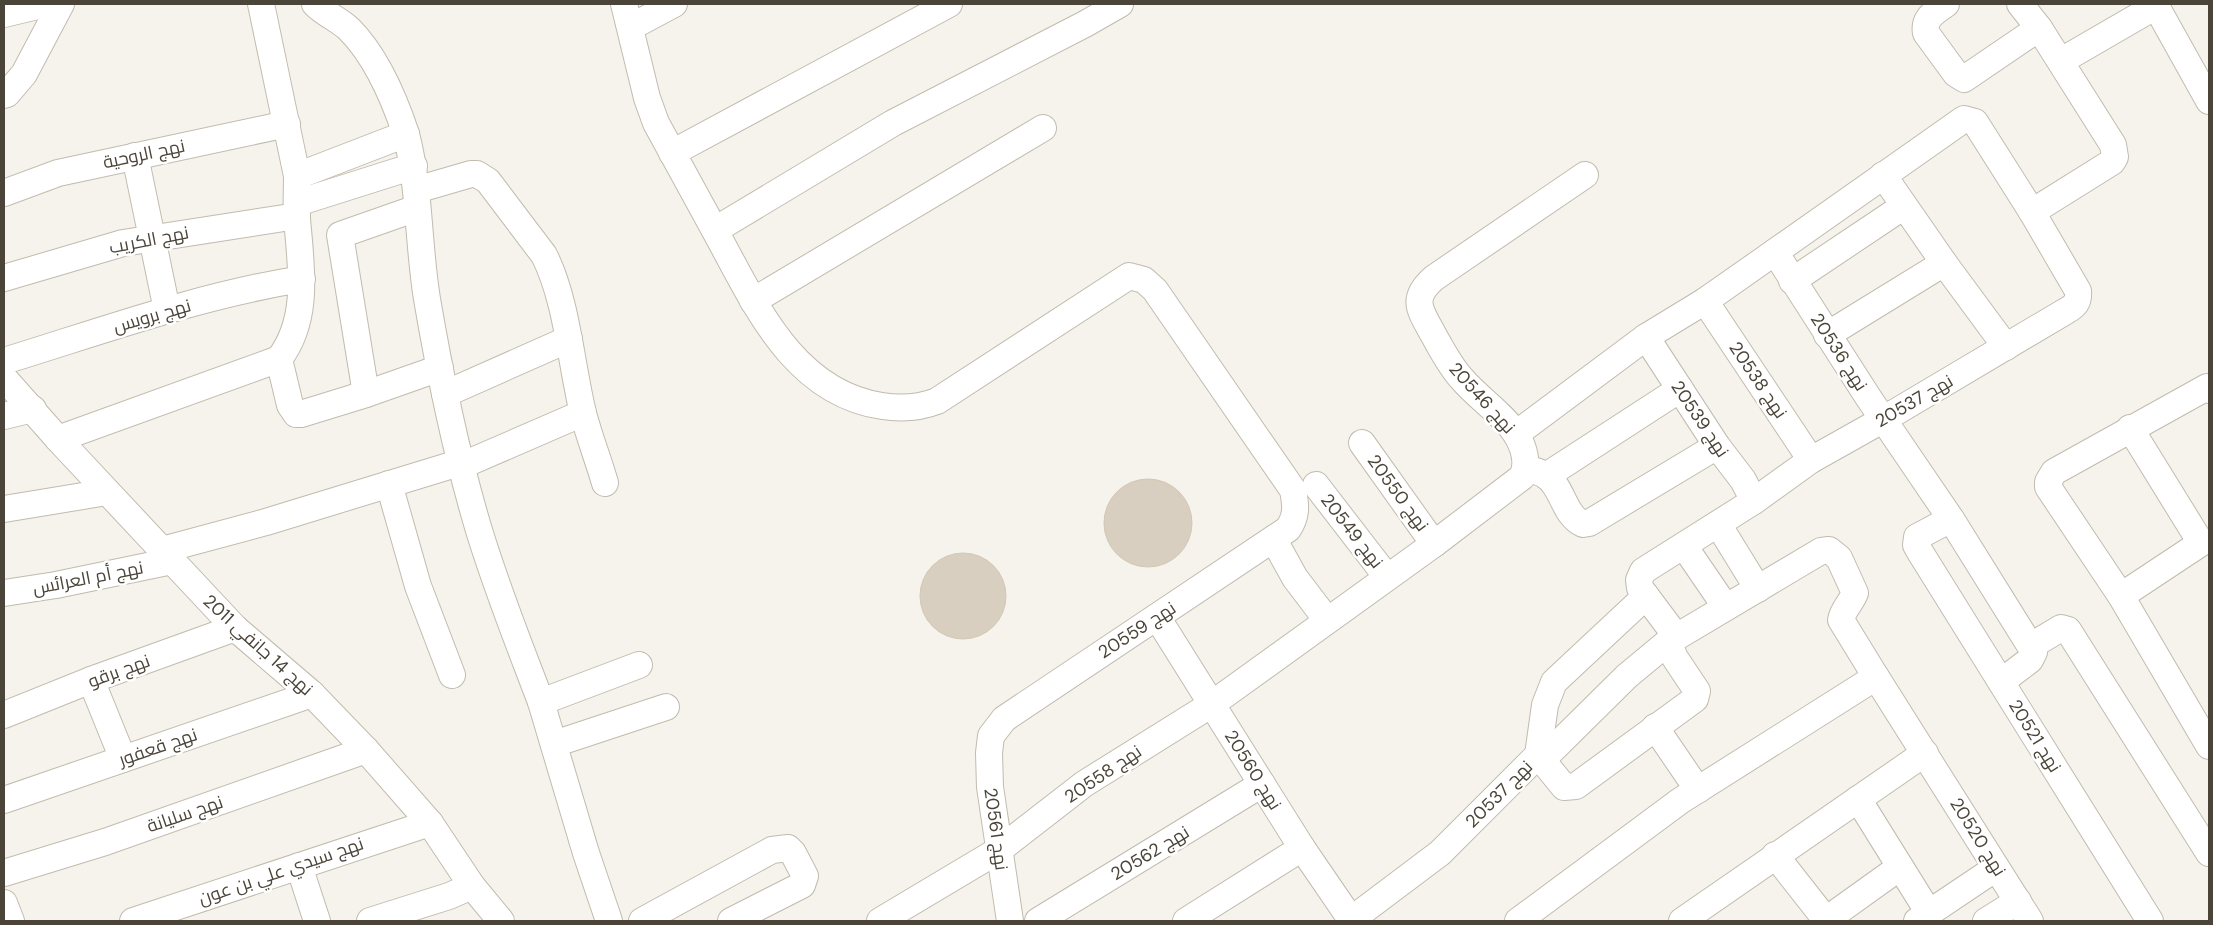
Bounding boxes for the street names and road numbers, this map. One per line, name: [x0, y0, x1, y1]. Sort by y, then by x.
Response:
street label: نهج الروحية: [101, 134, 187, 174]
street label: نهج الكريب: [107, 221, 191, 259]
street label: نهج برويس: [110, 293, 194, 339]
street label: نهج 20536: [1805, 308, 1873, 396]
street label: نهج 20538: [1723, 337, 1793, 423]
street label: نهج 20546: [1443, 357, 1521, 439]
street label: نهج 20537: [1871, 369, 1957, 433]
street label: نهج 20539: [1666, 376, 1734, 462]
street label: نهج 20550: [1362, 450, 1434, 536]
street label: نهج 20549: [1315, 489, 1389, 573]
street label: نهج أم العرائس: [31, 555, 145, 601]
street label: نهج 14 جانفي 2011: [197, 589, 318, 702]
street label: نهج 20559: [1094, 596, 1180, 664]
street label: نهج برقو: [85, 649, 153, 693]
street label: نهج 20521: [2003, 695, 2067, 777]
street label: نهج قعفور: [114, 722, 201, 772]
street label: نهج 20560: [1219, 726, 1287, 814]
street label: نهج 20558: [1060, 739, 1146, 809]
street label: نهج 20537: [1460, 755, 1538, 833]
street label: نهج 20561: [978, 786, 1014, 872]
street label: نهج سليانة: [144, 790, 226, 838]
street label: نهج 20520: [1944, 793, 2012, 881]
street label: نهج 20562: [1106, 820, 1194, 886]
street label: نهج سيدي علي بن عون: [195, 831, 367, 912]

